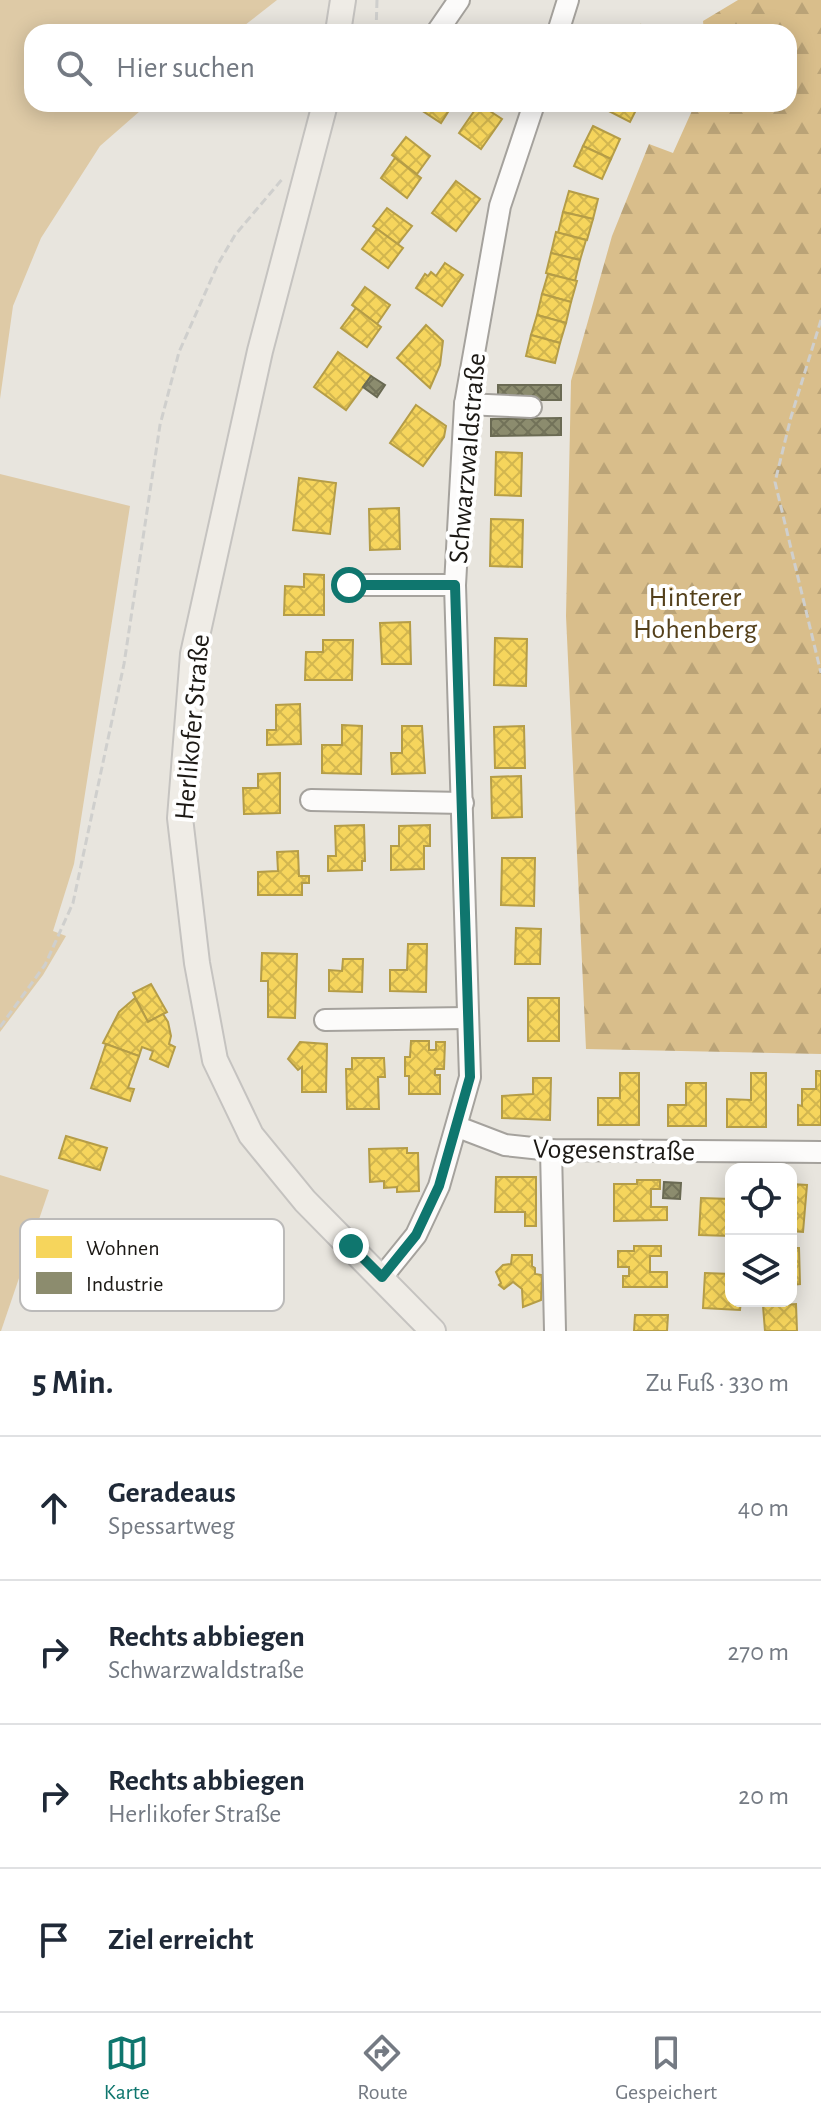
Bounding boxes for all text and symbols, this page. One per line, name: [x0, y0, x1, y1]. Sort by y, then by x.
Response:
search box: [24, 24, 797, 112]
icon: search: [52, 46, 96, 90]
text: Hier suchen: [116, 53, 255, 83]
street label: Schwarzwaldstraße: [445, 352, 491, 565]
route start: [331, 567, 367, 603]
park label: Hinterer Hohenberg: [633, 584, 757, 644]
street label: Herlikofer Straße: [171, 633, 215, 821]
street label: Vogesenstraße: [533, 1136, 695, 1166]
map controls: [725, 1163, 797, 1307]
button: locate: [725, 1163, 797, 1235]
legend: [20, 1219, 284, 1311]
route end: [333, 1228, 369, 1264]
button: layers: [725, 1235, 797, 1307]
text: Wohnen: [86, 1237, 160, 1259]
text: Industrie: [86, 1273, 163, 1295]
text: 5 Min.: [32, 1366, 114, 1400]
text: Zu Fuß · 330 m: [646, 1370, 789, 1396]
text: Geradeaus: [108, 1478, 236, 1508]
icon: ahead: [32, 1486, 76, 1530]
text: 40 m: [738, 1495, 789, 1521]
text: Spessartweg: [108, 1513, 235, 1539]
text: Rechts abbiegen: [108, 1622, 305, 1652]
icon: right: [32, 1630, 76, 1674]
text: 270 m: [728, 1639, 789, 1665]
text: Schwarzwaldstraße: [108, 1657, 304, 1683]
text: Rechts abbiegen: [108, 1766, 305, 1796]
icon: right: [32, 1774, 76, 1818]
text: 20 m: [738, 1783, 789, 1809]
text: Herlikofer Straße: [108, 1801, 281, 1827]
icon: arrive: [32, 1918, 76, 1962]
text: Ziel erreicht: [108, 1925, 253, 1955]
tab: Karte: [104, 2031, 150, 2105]
tab: Route: [357, 2031, 408, 2105]
tab: Gespeichert: [615, 2031, 717, 2105]

